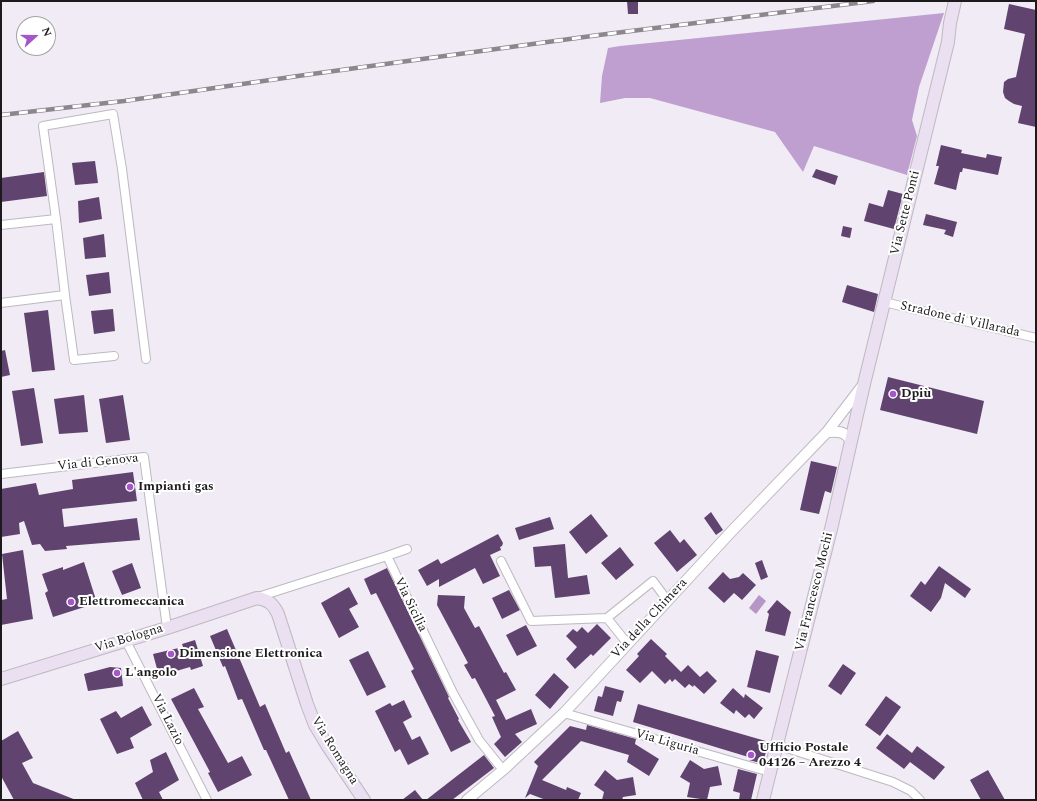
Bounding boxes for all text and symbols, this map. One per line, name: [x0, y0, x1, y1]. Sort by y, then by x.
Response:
north arrow: [16, 16, 56, 56]
text: N: [37, 25, 56, 39]
street label: Via Sette Ponti: [888, 169, 924, 257]
street label: Stradone di Villarada: [899, 299, 1021, 341]
place label: Dpiù: [901, 386, 931, 402]
marker: Dpiù: [888, 389, 898, 399]
street label: Via di Genova: [57, 451, 139, 475]
place label: Impianti gas: [138, 479, 214, 495]
marker: Impianti gas: [125, 482, 135, 492]
street label: Via Francesco Mochi: [793, 531, 837, 653]
street label: Via Sicilia: [390, 575, 430, 635]
street label: Via della Chimera: [609, 576, 691, 662]
place label: Elettromeccanica: [79, 594, 184, 610]
marker: Elettromeccanica: [66, 597, 76, 607]
street label: Via Bologna: [93, 621, 165, 657]
place label: Dimensione Elettronica: [179, 646, 322, 662]
marker: Dimensione Elettronica: [166, 649, 176, 659]
place label: L'angolo: [125, 665, 177, 681]
marker: L'angolo: [112, 668, 122, 678]
street label: Via Lazio: [148, 692, 186, 748]
street label: Via Romagna: [307, 714, 361, 788]
street label: Via Liguria: [633, 726, 701, 760]
place label: Ufficio Postale 04126 – Arezzo 4: [759, 740, 861, 771]
marker: Ufficio Postale 04126 – Arezzo 4: [746, 750, 756, 760]

